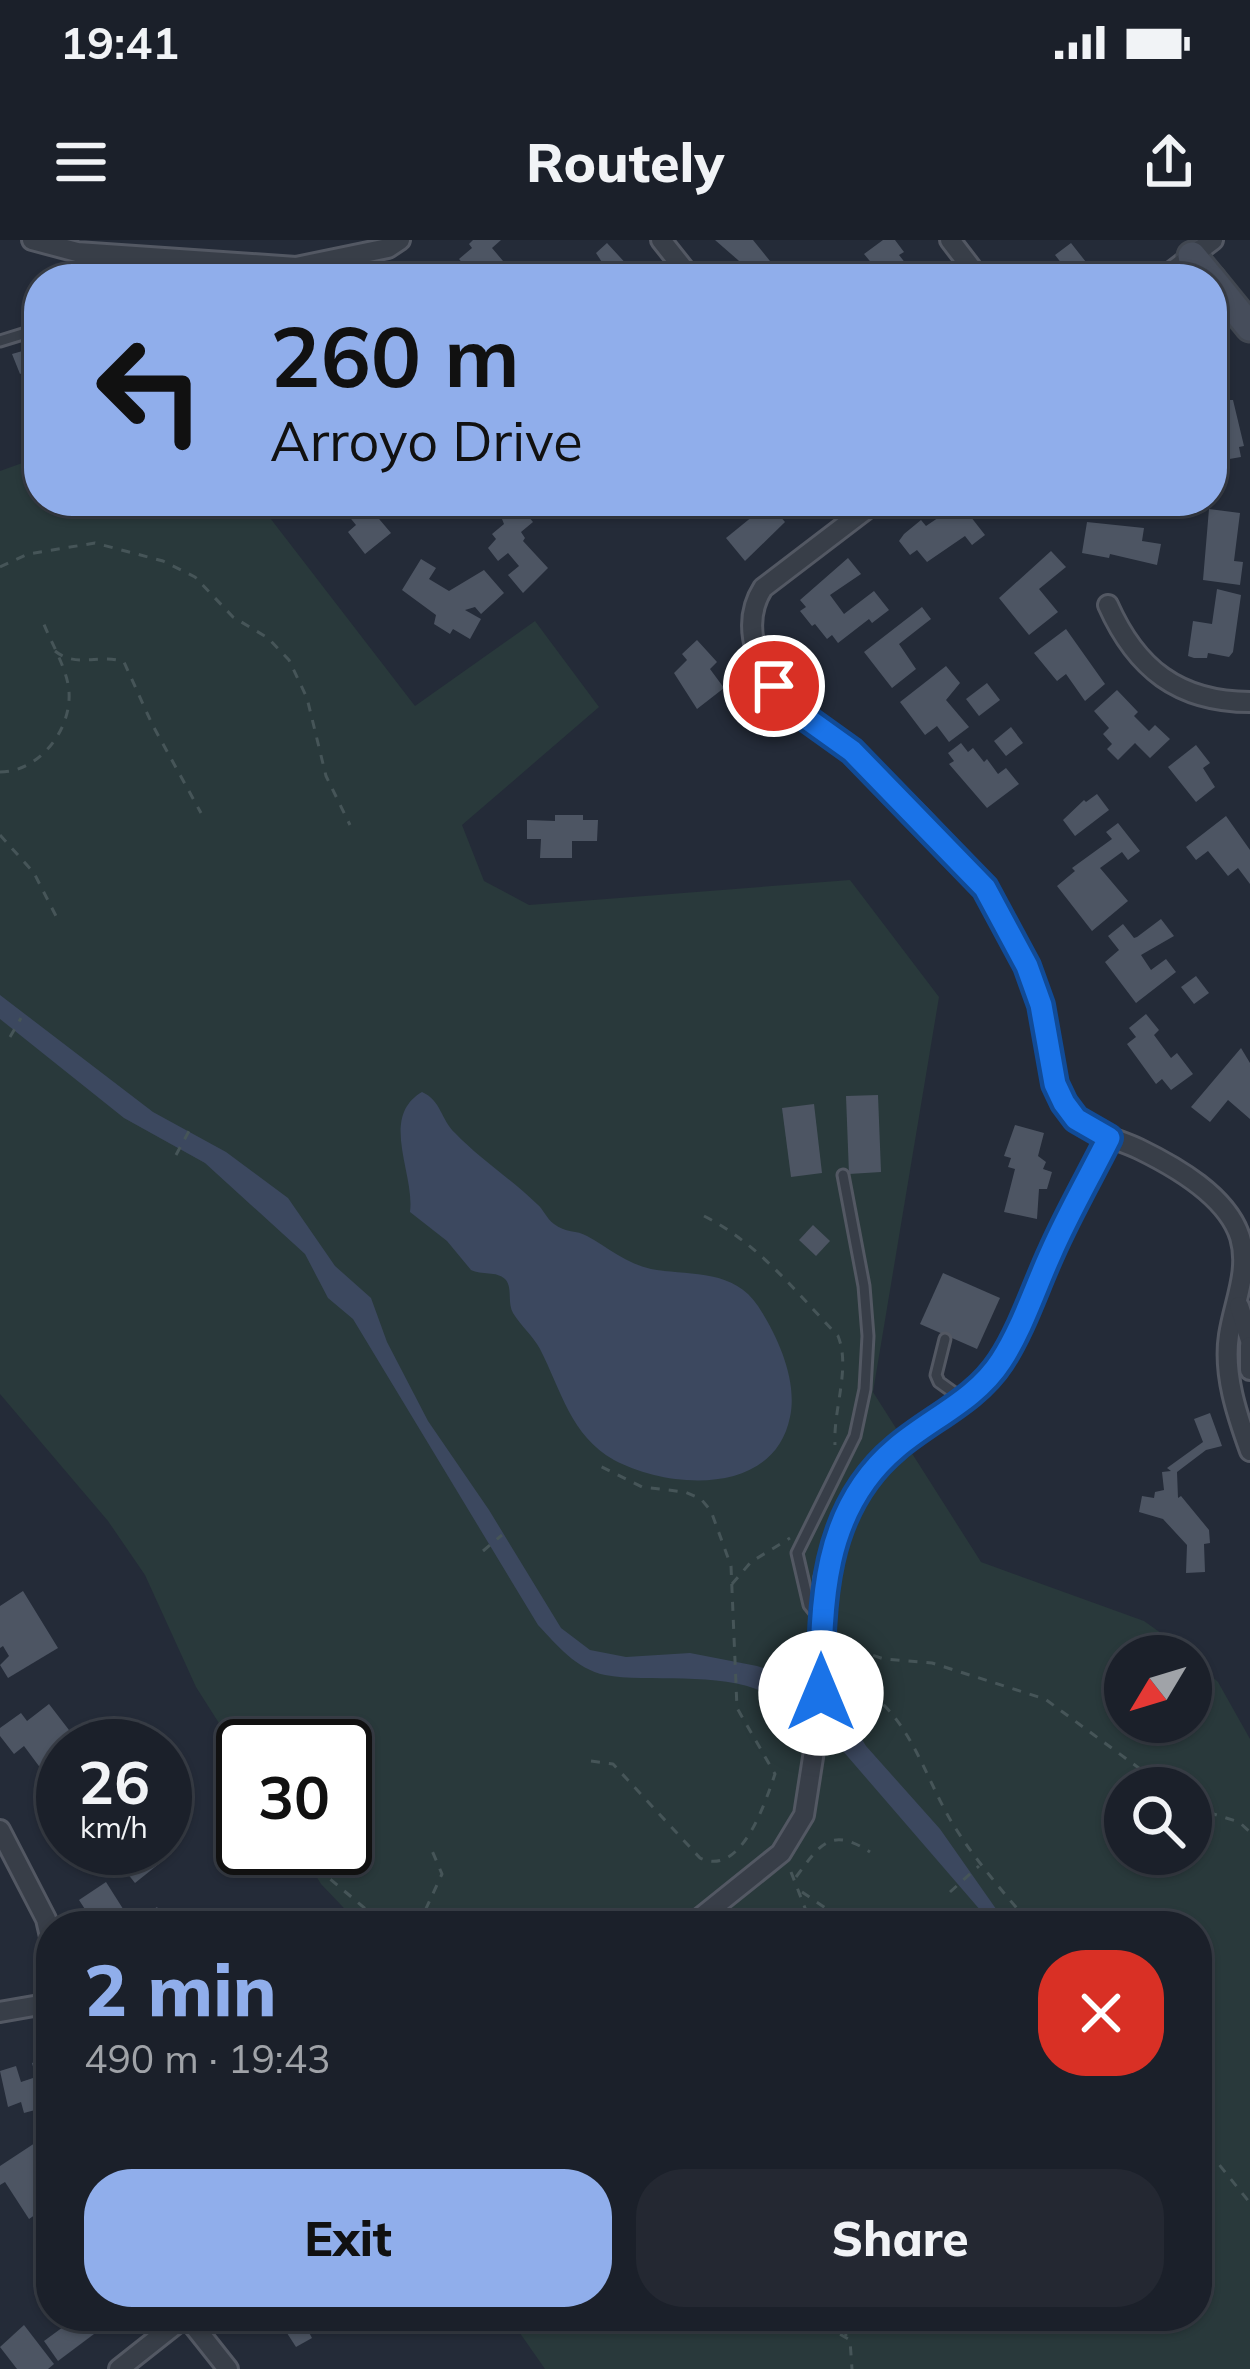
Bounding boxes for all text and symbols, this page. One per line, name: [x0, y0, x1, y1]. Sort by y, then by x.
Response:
text: 19:41: [60, 14, 179, 70]
text: Routely: [526, 128, 724, 196]
icon: menu: [48, 129, 114, 195]
icon: share: [1136, 129, 1202, 195]
text: 260 m: [270, 303, 520, 408]
icon: left: [72, 312, 228, 468]
text: Arroyo Drive: [270, 407, 583, 475]
pin: [723, 635, 825, 737]
icon: arrive: [741, 653, 807, 719]
position arrow: [758, 1630, 884, 1756]
north arrow: [1104, 1635, 1212, 1743]
map controls: [1104, 1635, 1212, 1875]
speed limit sign: 30: [216, 1719, 372, 1875]
text: 26: [78, 1744, 150, 1819]
button: search: [1104, 1767, 1212, 1875]
text: km/h: [80, 1808, 148, 1846]
text: 2 min: [84, 1944, 277, 2034]
button: close: [1038, 1950, 1164, 2076]
text: 490 m · 19:43: [84, 2034, 330, 2083]
button: Exit: [84, 2169, 612, 2307]
button: Share: [636, 2169, 1164, 2307]

